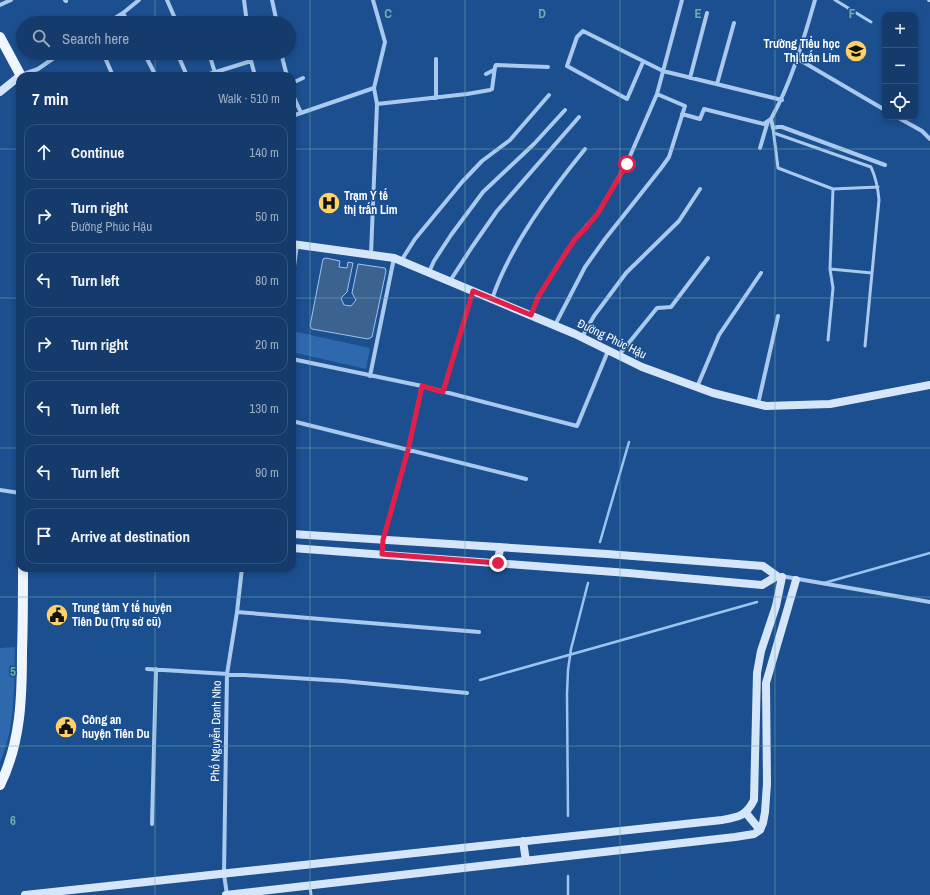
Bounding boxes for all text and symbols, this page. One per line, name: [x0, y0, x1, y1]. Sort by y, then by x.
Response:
text: C: [384, 5, 392, 22]
text: D: [538, 5, 546, 22]
text: E: [694, 5, 702, 22]
text: F: [849, 5, 856, 22]
map controls: [882, 12, 918, 120]
button: +: [882, 12, 918, 48]
search box: [16, 16, 296, 60]
icon: search: [30, 27, 52, 49]
text: Search here: [62, 28, 129, 49]
place label: Trường Tiểu học Thị trấn Lim: [764, 36, 841, 66]
school or university icon: Trường Tiểu học Thị trấn Lim: [843, 38, 869, 64]
button: −: [882, 48, 918, 84]
button: locate: [882, 84, 918, 120]
text: 7 min: [32, 87, 68, 110]
text: Walk · 510 m: [218, 90, 280, 107]
icon: ahead: [33, 141, 55, 163]
text: Continue: [71, 142, 124, 163]
text: 140 m: [249, 144, 279, 161]
route start: [618, 155, 636, 173]
place label: Trạm Y tế thị trấn Lim: [344, 188, 398, 218]
hospital icon: Trạm Y tế thị trấn Lim: [316, 190, 342, 216]
text: Turn right: [71, 197, 128, 218]
icon: right: [33, 205, 55, 227]
text: 50 m: [255, 208, 279, 225]
text: Đường Phúc Hậu: [71, 218, 152, 235]
icon: left: [33, 269, 55, 291]
text: Turn left: [71, 270, 119, 291]
text: 80 m: [255, 272, 279, 289]
street label: Đường Phúc Hậu: [575, 315, 649, 363]
icon: right: [33, 333, 55, 355]
text: Turn right: [71, 334, 128, 355]
text: 20 m: [255, 336, 279, 353]
icon: left: [33, 397, 55, 419]
text: Turn left: [71, 398, 119, 419]
text: 130 m: [249, 400, 279, 417]
icon: left: [33, 461, 55, 483]
text: Turn left: [71, 462, 119, 483]
text: 90 m: [255, 464, 279, 481]
icon: arrive: [33, 525, 55, 547]
text: Arrive at destination: [71, 526, 190, 547]
route end: [489, 554, 507, 572]
place label: Trung tâm Y tế huyện Tiên Du (Trụ sở cũ): [72, 600, 172, 630]
public building icon: Trung tâm Y tế huyện Tiên Du (Trụ sở cũ): [44, 602, 70, 628]
text: 5: [10, 663, 16, 680]
street label: Phố Nguyễn Danh Nho: [207, 680, 225, 782]
place label: Công an huyện Tiên Du: [82, 712, 150, 742]
public building icon: Công an huyện Tiên Du: [53, 714, 79, 740]
text: 6: [10, 812, 16, 829]

